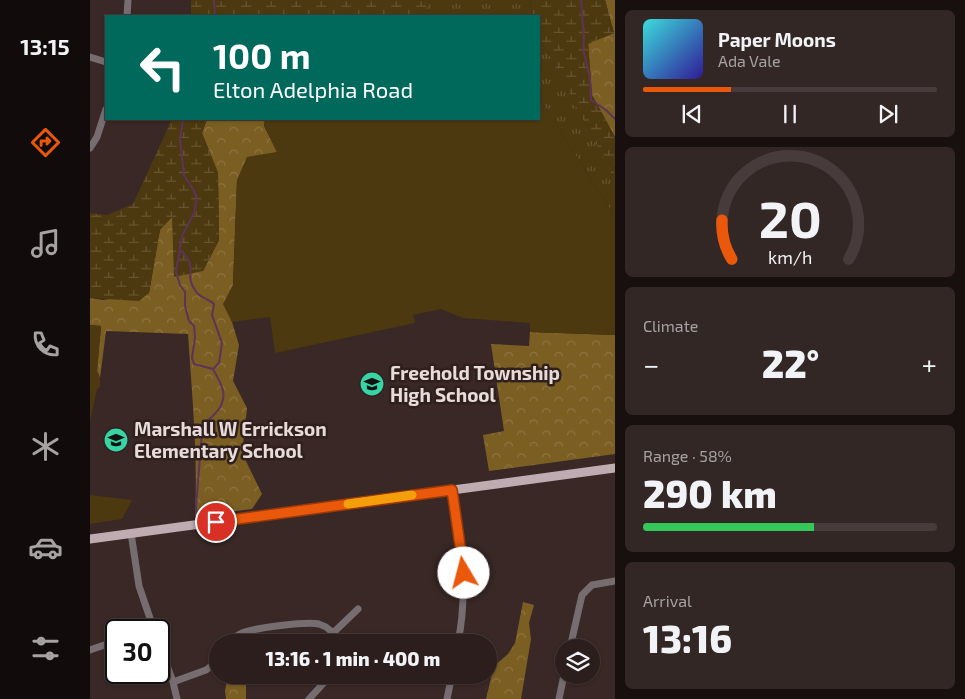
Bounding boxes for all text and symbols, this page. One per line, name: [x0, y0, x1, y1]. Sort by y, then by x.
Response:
text: Paper Moons: [718, 28, 836, 51]
text: 13:15: [20, 33, 70, 59]
text: 100 m: [213, 34, 311, 76]
icon: left: [130, 35, 195, 100]
text: Ada Vale: [718, 51, 781, 70]
text: Elton Adelphia Road: [213, 76, 413, 102]
icon: previous: [678, 100, 706, 128]
icon: pause: [776, 100, 804, 128]
icon: next: [874, 100, 902, 128]
icon: directions: [28, 125, 63, 160]
text: 20: [758, 186, 822, 248]
icon: music: [28, 226, 63, 261]
text: km/h: [768, 246, 812, 268]
text: Climate: [643, 316, 698, 335]
icon: phone: [28, 327, 63, 362]
text: 22°: [762, 340, 819, 386]
text: −: [643, 347, 659, 381]
text: +: [922, 347, 937, 381]
place label: Freehold Township High School: [390, 361, 560, 406]
school or university icon: Freehold Township High School: [359, 371, 385, 397]
place label: Marshall W Errickson Elementary School: [134, 417, 327, 463]
school or university icon: Marshall W Errickson Elementary School: [103, 427, 129, 453]
icon: climate: [28, 429, 63, 464]
text: Range · 58%: [643, 446, 732, 465]
text: 290 km: [643, 470, 777, 516]
pin: [195, 501, 237, 543]
icon: arrive: [202, 508, 230, 536]
icon: car: [28, 530, 63, 565]
position arrow: [437, 546, 489, 598]
text: Arrival: [643, 591, 692, 610]
text: 13:16: [643, 615, 732, 661]
speed limit sign: 30: [105, 619, 170, 684]
icon: filters: [28, 631, 63, 666]
map controls: [555, 639, 600, 684]
button: layers: [555, 639, 600, 684]
text: 13:16 · 1 min · 400 m: [266, 647, 440, 670]

